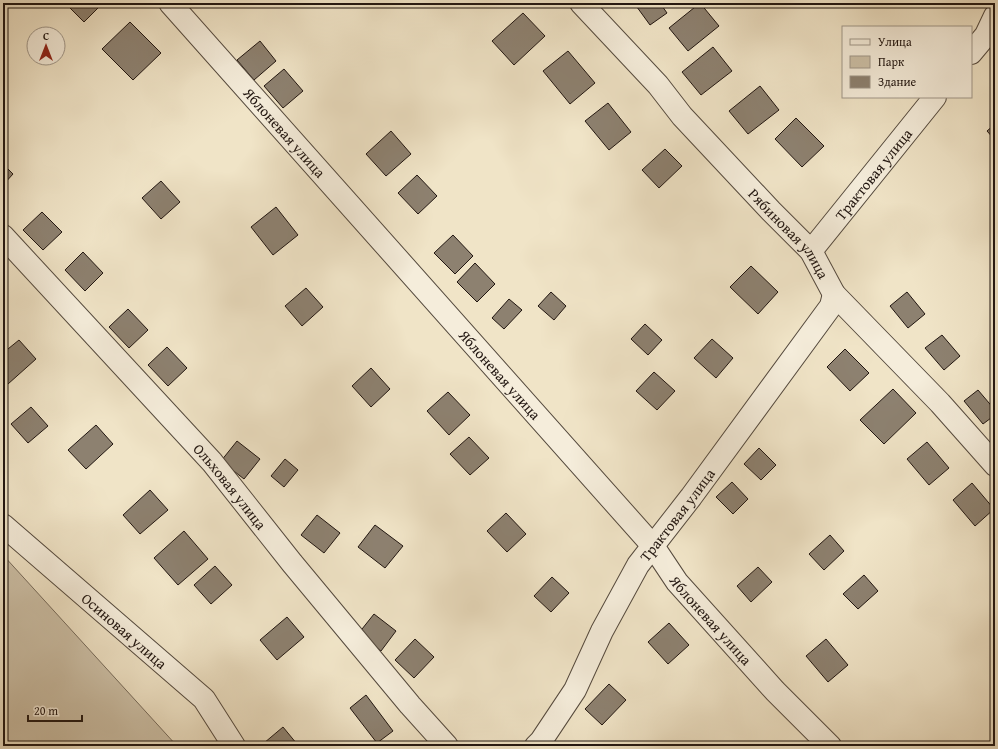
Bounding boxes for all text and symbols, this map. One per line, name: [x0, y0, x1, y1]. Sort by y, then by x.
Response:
north arrow: [26, 26, 66, 66]
legend: [842, 26, 972, 98]
text: С: [43, 28, 49, 44]
text: Улица: [878, 33, 912, 50]
text: Парк: [878, 53, 905, 70]
text: Здание: [878, 73, 917, 90]
street label: Яблоневая улица: [239, 82, 331, 183]
street label: Трактовая улица: [830, 123, 917, 224]
street label: Рябиновая улица: [744, 183, 835, 283]
street label: Яблоневая улица: [454, 324, 547, 425]
street label: Ольховая улица: [189, 438, 272, 534]
street label: Трактовая улица: [634, 463, 720, 566]
street label: Яблоневая улица: [664, 570, 758, 670]
street label: Осиновая улица: [77, 587, 173, 674]
scale bar: [28, 697, 82, 723]
text: 20 m: [34, 702, 58, 719]

